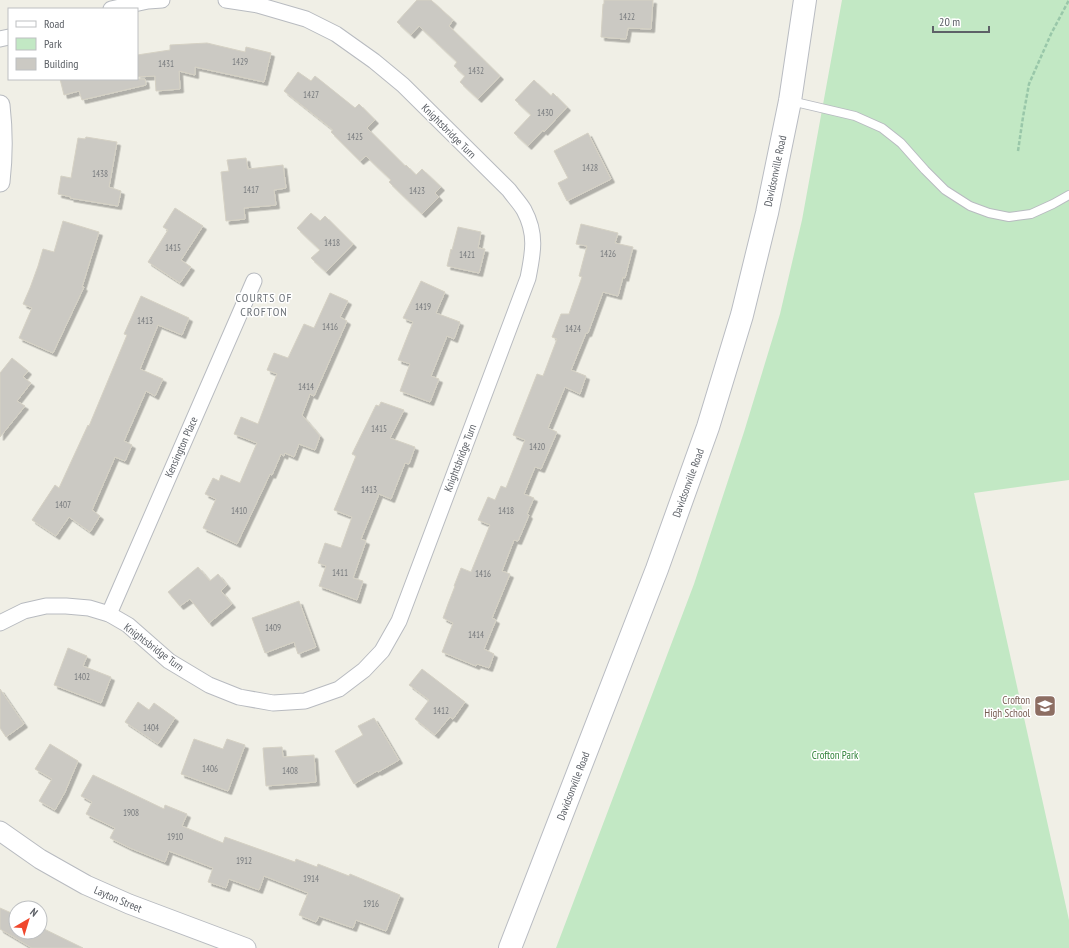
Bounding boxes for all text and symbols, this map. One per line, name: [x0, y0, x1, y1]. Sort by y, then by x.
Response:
legend: [8, 8, 138, 80]
scale bar: [933, 8, 989, 34]
house number: 1422: [619, 11, 635, 22]
text: 20 m: [939, 14, 960, 29]
text: Road: [44, 16, 64, 31]
text: Park: [44, 36, 62, 51]
text: Building: [44, 56, 79, 71]
house number: 1429: [232, 56, 248, 67]
house number: 1431: [158, 58, 174, 69]
house number: 1432: [468, 65, 484, 76]
house number: 1427: [303, 89, 319, 100]
street label: Knightsbridge Turn: [419, 101, 479, 161]
house number: 1430: [537, 107, 553, 118]
house number: 1425: [347, 131, 363, 142]
street label: Davidsonville Road: [761, 134, 789, 208]
house number: 1428: [582, 162, 598, 173]
house number: 1438: [92, 168, 108, 179]
house number: 1417: [243, 184, 259, 195]
house number: 1423: [409, 185, 425, 196]
house number: 1418: [324, 237, 340, 248]
house number: 1415: [165, 242, 181, 253]
house number: 1426: [600, 248, 616, 259]
house number: 1421: [459, 249, 475, 260]
district label: COURTS OF CROFTON: [236, 290, 292, 319]
house number: 1419: [415, 301, 431, 312]
house number: 1413: [137, 315, 153, 326]
house number: 1416: [322, 321, 338, 332]
house number: 1424: [565, 323, 581, 334]
house number: 1414: [298, 381, 314, 392]
street label: Kensington Place: [161, 414, 201, 480]
street label: Knightsbridge Turn: [441, 422, 479, 494]
house number: 1415: [371, 423, 387, 434]
house number: 1420: [529, 441, 545, 452]
street label: Davidsonville Road: [669, 446, 707, 519]
house number: 1413: [361, 484, 377, 495]
house number: 1407: [55, 499, 71, 510]
house number: 1410: [231, 505, 247, 516]
house number: 1418: [498, 505, 514, 516]
house number: 1411: [332, 567, 348, 578]
house number: 1416: [475, 568, 491, 579]
street label: Knightsbridge Turn: [121, 620, 187, 674]
house number: 1409: [265, 622, 281, 633]
house number: 1414: [468, 629, 484, 640]
house number: 1402: [74, 671, 90, 682]
place label: Crofton High School: [984, 693, 1030, 720]
school or university icon: Crofton High School: [1032, 693, 1058, 719]
house number: 1412: [433, 705, 449, 716]
house number: 1404: [143, 722, 159, 733]
park label: Crofton Park: [812, 748, 859, 762]
street label: Davidsonville Road: [554, 750, 593, 822]
house number: 1406: [202, 763, 218, 774]
house number: 1408: [282, 765, 298, 776]
house number: 1908: [123, 807, 139, 818]
house number: 1910: [167, 831, 183, 842]
house number: 1912: [236, 855, 252, 866]
house number: 1914: [303, 873, 319, 884]
street label: Layton Street: [92, 883, 144, 915]
house number: 1916: [363, 898, 379, 909]
north arrow: [8, 900, 48, 940]
text: N: [28, 905, 41, 919]

